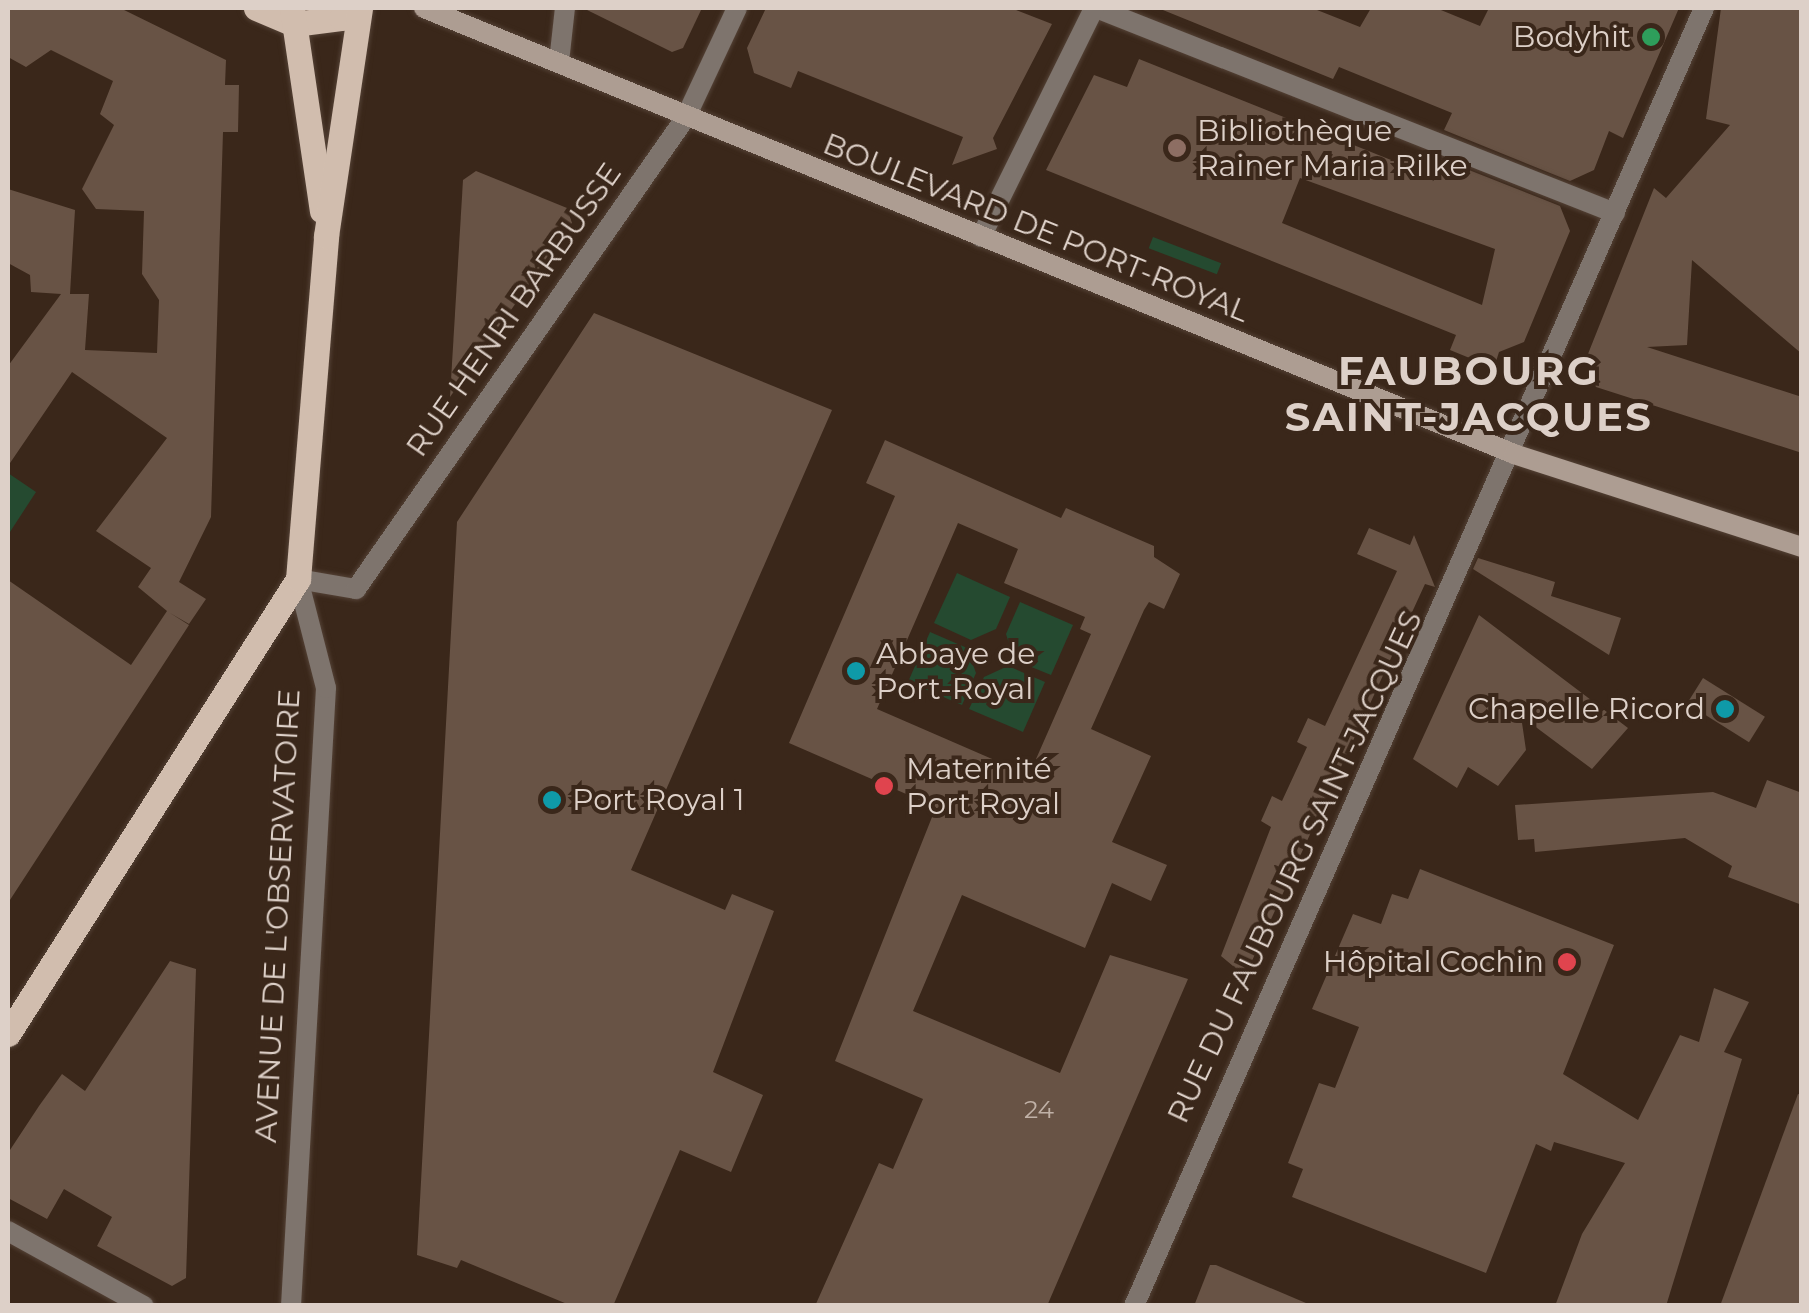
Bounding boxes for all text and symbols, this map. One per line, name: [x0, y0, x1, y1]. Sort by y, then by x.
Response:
place label: Bodyhit: [1513, 19, 1631, 55]
marker: Bodyhit: [1640, 26, 1662, 48]
place label: Bibliothèque Rainer Maria Rilke: [1197, 113, 1468, 184]
street label: BOULEVARD DE PORT-ROYAL: [818, 126, 1254, 330]
marker: Bibliothèque Rainer Maria Rilke: [1166, 137, 1188, 159]
street label: RUE HENRI BARBUSSE: [399, 156, 629, 464]
district label: FAUBOURG SAINT-JACQUES: [1285, 347, 1653, 441]
street label: RUE DU FAUBOURG SAINT-JACQUES: [1160, 605, 1430, 1129]
place label: Abbaye de Port-Royal: [876, 636, 1035, 706]
marker: Abbaye de Port-Royal: [845, 660, 867, 682]
street label: AVENUE DE L'OBSERVATOIRE: [248, 688, 308, 1144]
place label: Chapelle Ricord: [1468, 691, 1705, 727]
marker: Chapelle Ricord: [1714, 698, 1736, 720]
place label: Maternité Port Royal: [906, 751, 1060, 822]
marker: Maternité Port Royal: [871, 773, 897, 799]
place label: Port Royal 1: [572, 782, 745, 818]
marker: Port Royal 1: [541, 789, 563, 811]
place label: Hôpital Cochin: [1323, 944, 1544, 980]
marker: Hôpital Cochin: [1554, 949, 1580, 975]
house number: 24: [1024, 1094, 1054, 1124]

